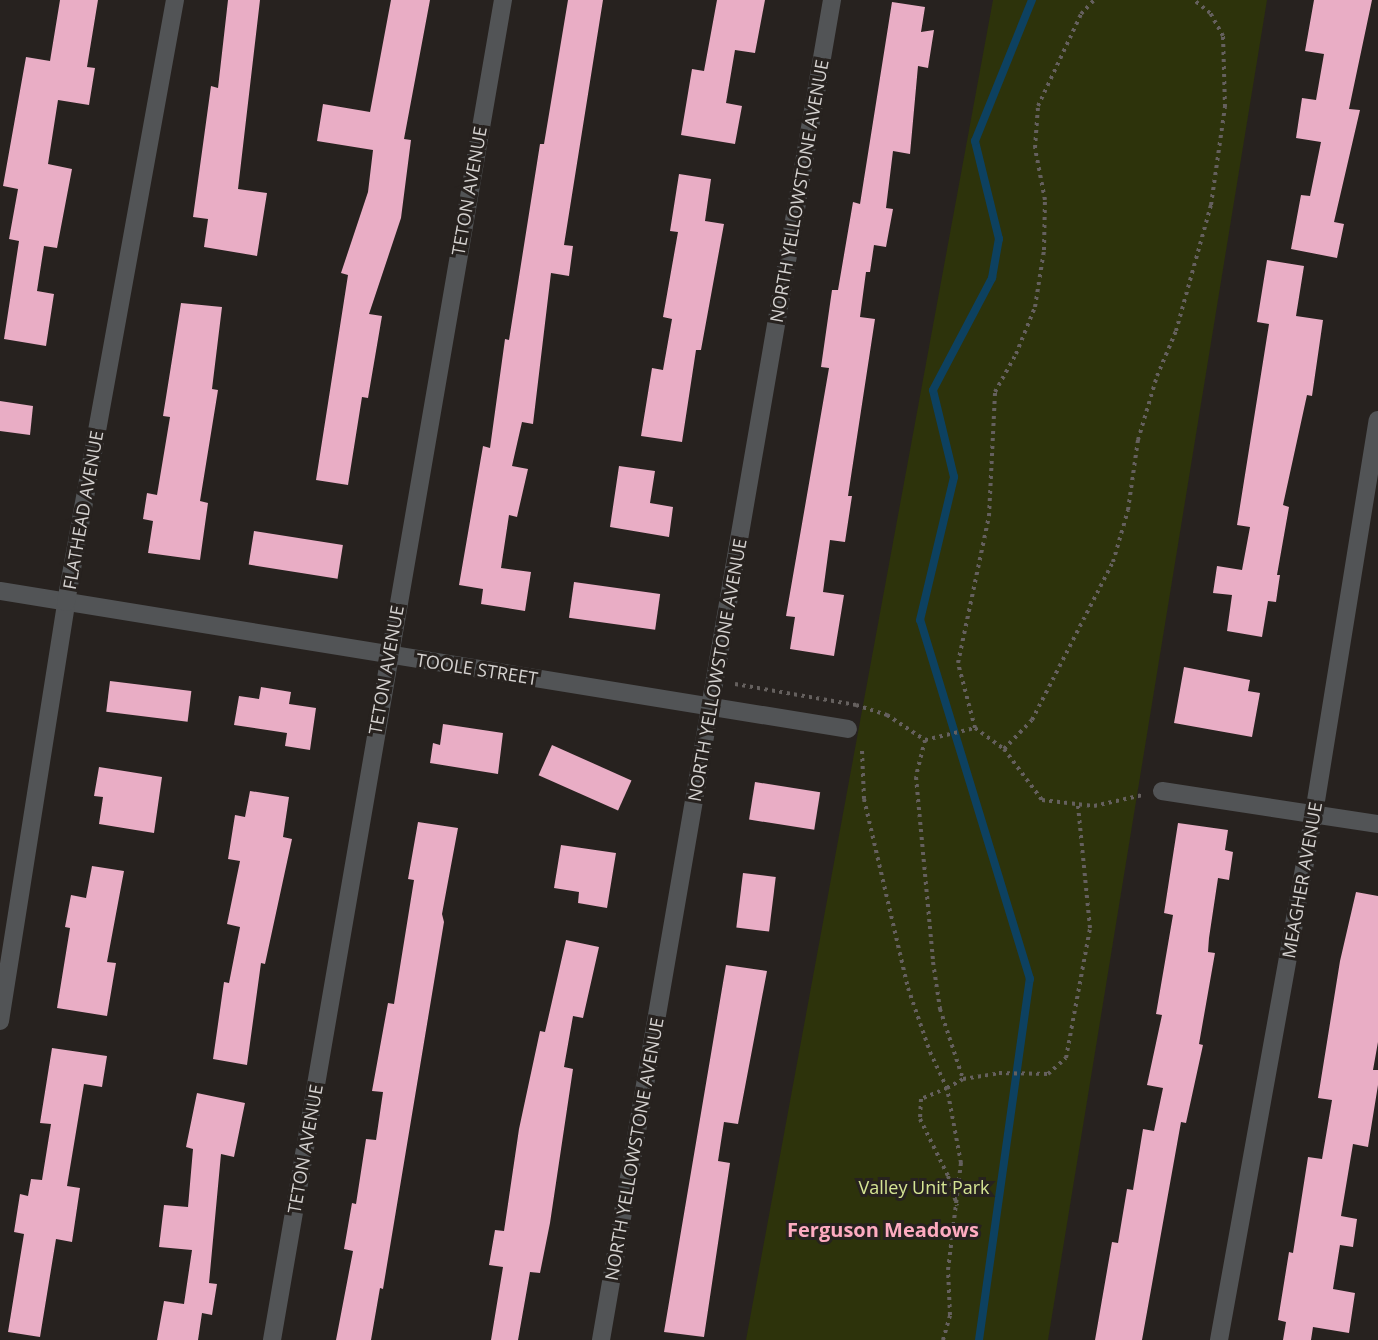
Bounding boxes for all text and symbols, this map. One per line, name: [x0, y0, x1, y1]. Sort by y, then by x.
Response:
street label: NORTH YELLOWSTONE AVENUE: [765, 58, 833, 324]
street label: TETON AVENUE: [447, 125, 491, 257]
street label: FLATHEAD AVENUE: [58, 429, 108, 591]
street label: NORTH YELLOWSTONE AVENUE: [683, 537, 751, 803]
street label: TETON AVENUE: [364, 604, 408, 736]
street label: TOOLE STREET: [415, 649, 539, 689]
street label: MEAGHER AVENUE: [1278, 800, 1326, 960]
street label: NORTH YELLOWSTONE AVENUE: [600, 1016, 668, 1282]
street label: TETON AVENUE: [283, 1083, 327, 1215]
park label: Valley Unit Park: [858, 1176, 990, 1198]
district label: Ferguson Meadows: [787, 1217, 979, 1241]

